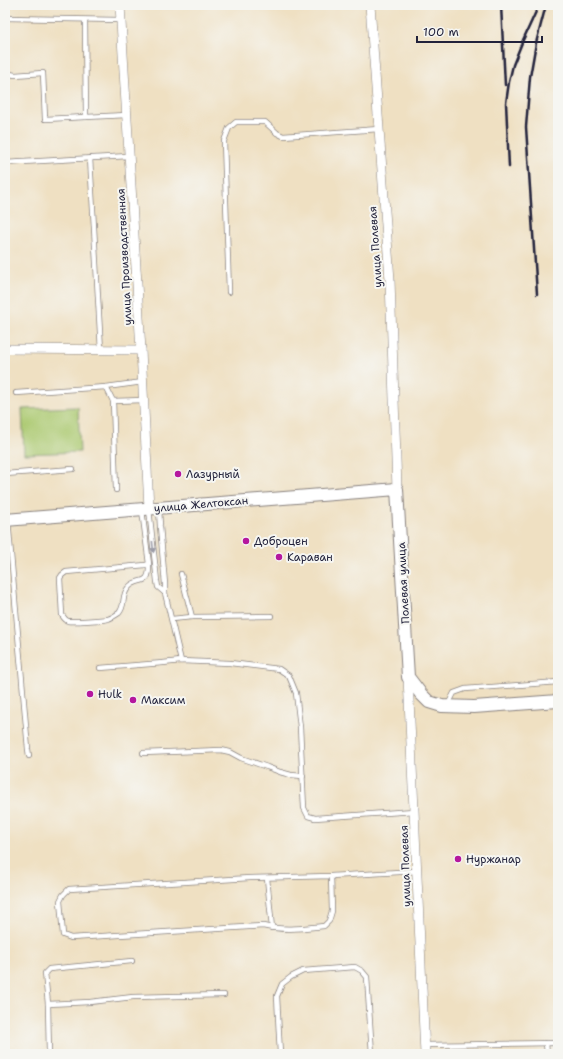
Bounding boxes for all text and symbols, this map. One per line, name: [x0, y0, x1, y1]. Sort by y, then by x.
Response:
scale bar: [417, 18, 542, 44]
text: 100 m: [423, 24, 459, 40]
street label: улица Производственная: [113, 188, 136, 326]
street label: улица Полевая: [365, 206, 386, 288]
place label: Лазурный: [186, 467, 240, 482]
marker: Лазурный: [173, 469, 183, 479]
street label: улица Желтоксан: [153, 493, 249, 516]
place label: Доброцен: [254, 534, 308, 549]
marker: Доброцен: [241, 536, 251, 546]
one-way arrow: [150, 541, 157, 553]
street label: Полевая улица: [394, 542, 413, 624]
place label: Караван: [287, 550, 333, 565]
marker: Караван: [274, 552, 284, 562]
place label: Hulk: [98, 687, 122, 702]
marker: Hulk: [85, 689, 95, 699]
place label: Максим: [141, 693, 186, 708]
marker: Максим: [128, 695, 138, 705]
street label: улица Полевая: [397, 825, 414, 907]
place label: Нуржанар: [466, 852, 521, 867]
marker: Нуржанар: [453, 854, 463, 864]

